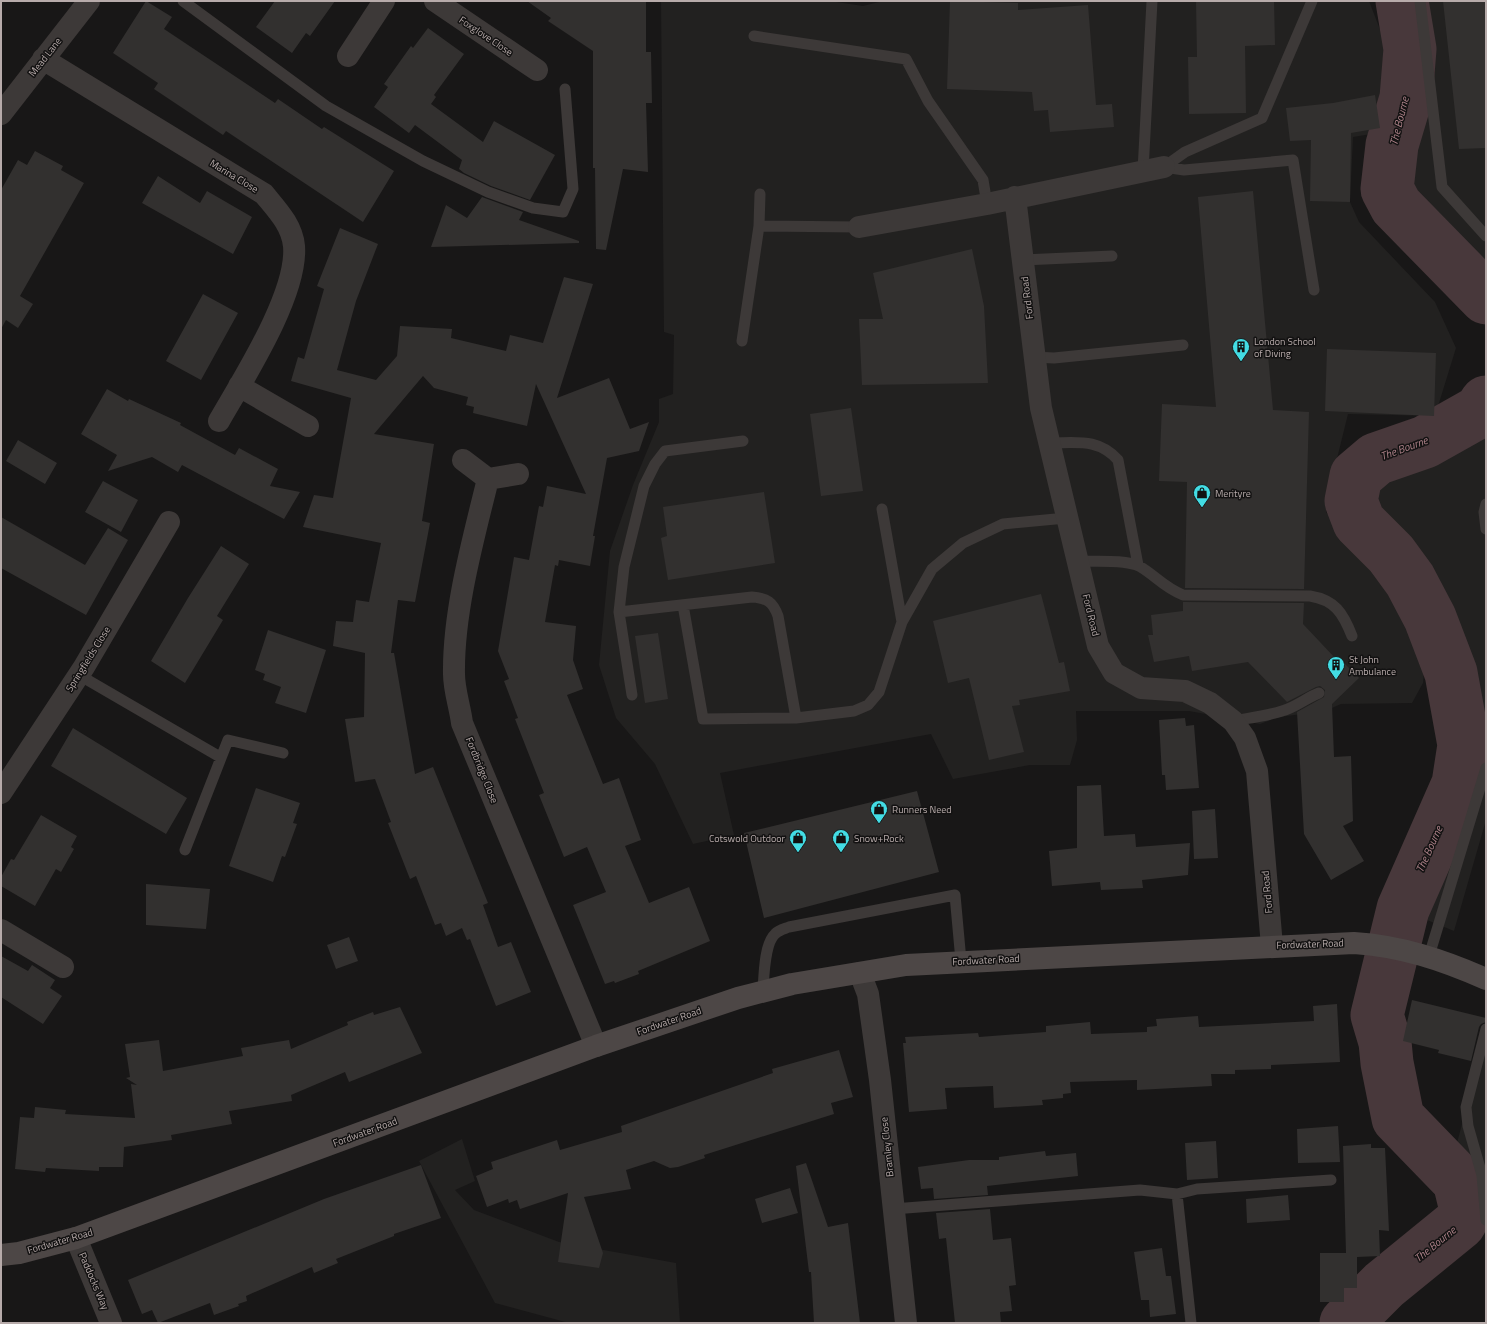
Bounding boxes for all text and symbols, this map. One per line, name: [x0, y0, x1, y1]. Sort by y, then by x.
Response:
street label: Foxglove Close: [456, 12, 516, 60]
street label: Mead Lane: [25, 34, 65, 80]
water label: The Bourne: [1385, 94, 1413, 147]
street label: Marina Close: [207, 156, 261, 196]
street label: Ford Road: [1017, 276, 1037, 320]
place label: London School of Diving: [1254, 334, 1316, 361]
building icon: London School of Diving: [1231, 337, 1251, 362]
water label: The Bourne: [1378, 432, 1431, 464]
shop icon: Merityre: [1192, 483, 1212, 508]
place label: Merityre: [1215, 486, 1251, 501]
street label: Ford Road: [1079, 592, 1103, 638]
street label: Springfields Close: [62, 623, 114, 695]
place label: St John Ambulance: [1349, 652, 1396, 679]
building icon: St John Ambulance: [1326, 655, 1346, 680]
street label: Fordbridge Close: [462, 735, 502, 805]
shop icon: Runners Need: [869, 799, 889, 824]
place label: Runners Need: [892, 802, 952, 817]
water label: The Bourne: [1412, 822, 1447, 875]
shop icon: Cotswold Outdoor: [788, 828, 808, 853]
shop icon: Snow+Rock: [831, 828, 851, 853]
place label: Cotswold Outdoor: [709, 831, 786, 846]
place label: Snow+Rock: [854, 831, 904, 846]
street label: Ford Road: [1258, 870, 1276, 914]
street label: Fordwater Road: [1276, 935, 1344, 953]
street label: Fordwater Road: [952, 951, 1020, 969]
street label: Fordwater Road: [635, 1003, 703, 1039]
street label: Fordwater Road: [331, 1113, 399, 1151]
street label: Bramley Close: [876, 1116, 898, 1178]
water label: The Bourne: [1411, 1222, 1460, 1266]
street label: Fordwater Road: [26, 1224, 94, 1258]
street label: Paddocks Way: [75, 1250, 113, 1312]

